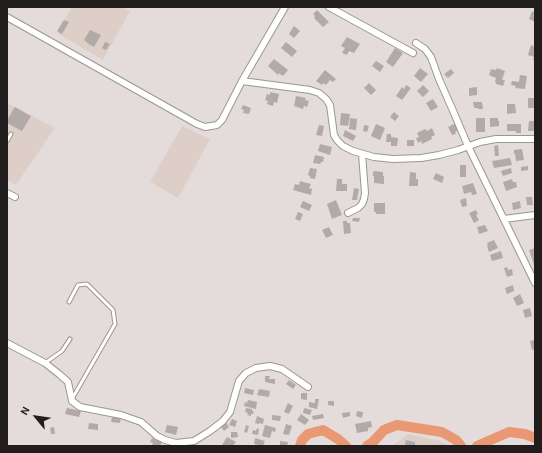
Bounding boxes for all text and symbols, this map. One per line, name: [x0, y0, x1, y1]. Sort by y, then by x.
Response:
north arrow: [16, 397, 56, 437]
text: N: [17, 404, 33, 418]

